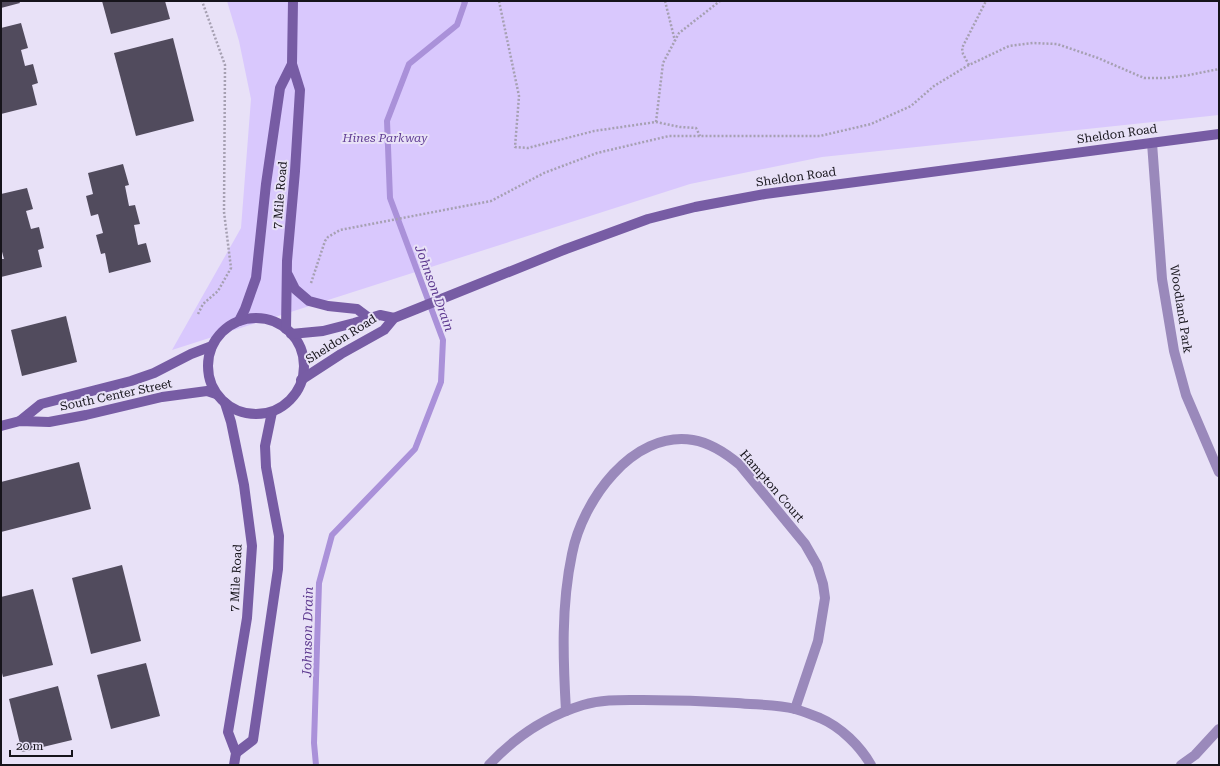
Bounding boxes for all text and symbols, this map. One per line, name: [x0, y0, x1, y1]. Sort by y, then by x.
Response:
street label: Sheldon Road: [1076, 121, 1158, 147]
park label: Hines Parkway: [342, 131, 428, 145]
street label: 7 Mile Road: [270, 160, 290, 229]
street label: Sheldon Road: [755, 164, 837, 190]
water label: Johnson Drain: [412, 242, 457, 333]
street label: Woodland Park: [1167, 264, 1195, 355]
street label: Sheldon Road: [303, 312, 379, 366]
street label: South Center Street: [59, 376, 174, 414]
street label: Hampton Court: [737, 447, 807, 525]
street label: 7 Mile Road: [227, 543, 245, 612]
water label: Johnson Drain: [299, 587, 316, 678]
scale bar: [10, 732, 72, 758]
text: 20 m: [16, 739, 43, 753]

